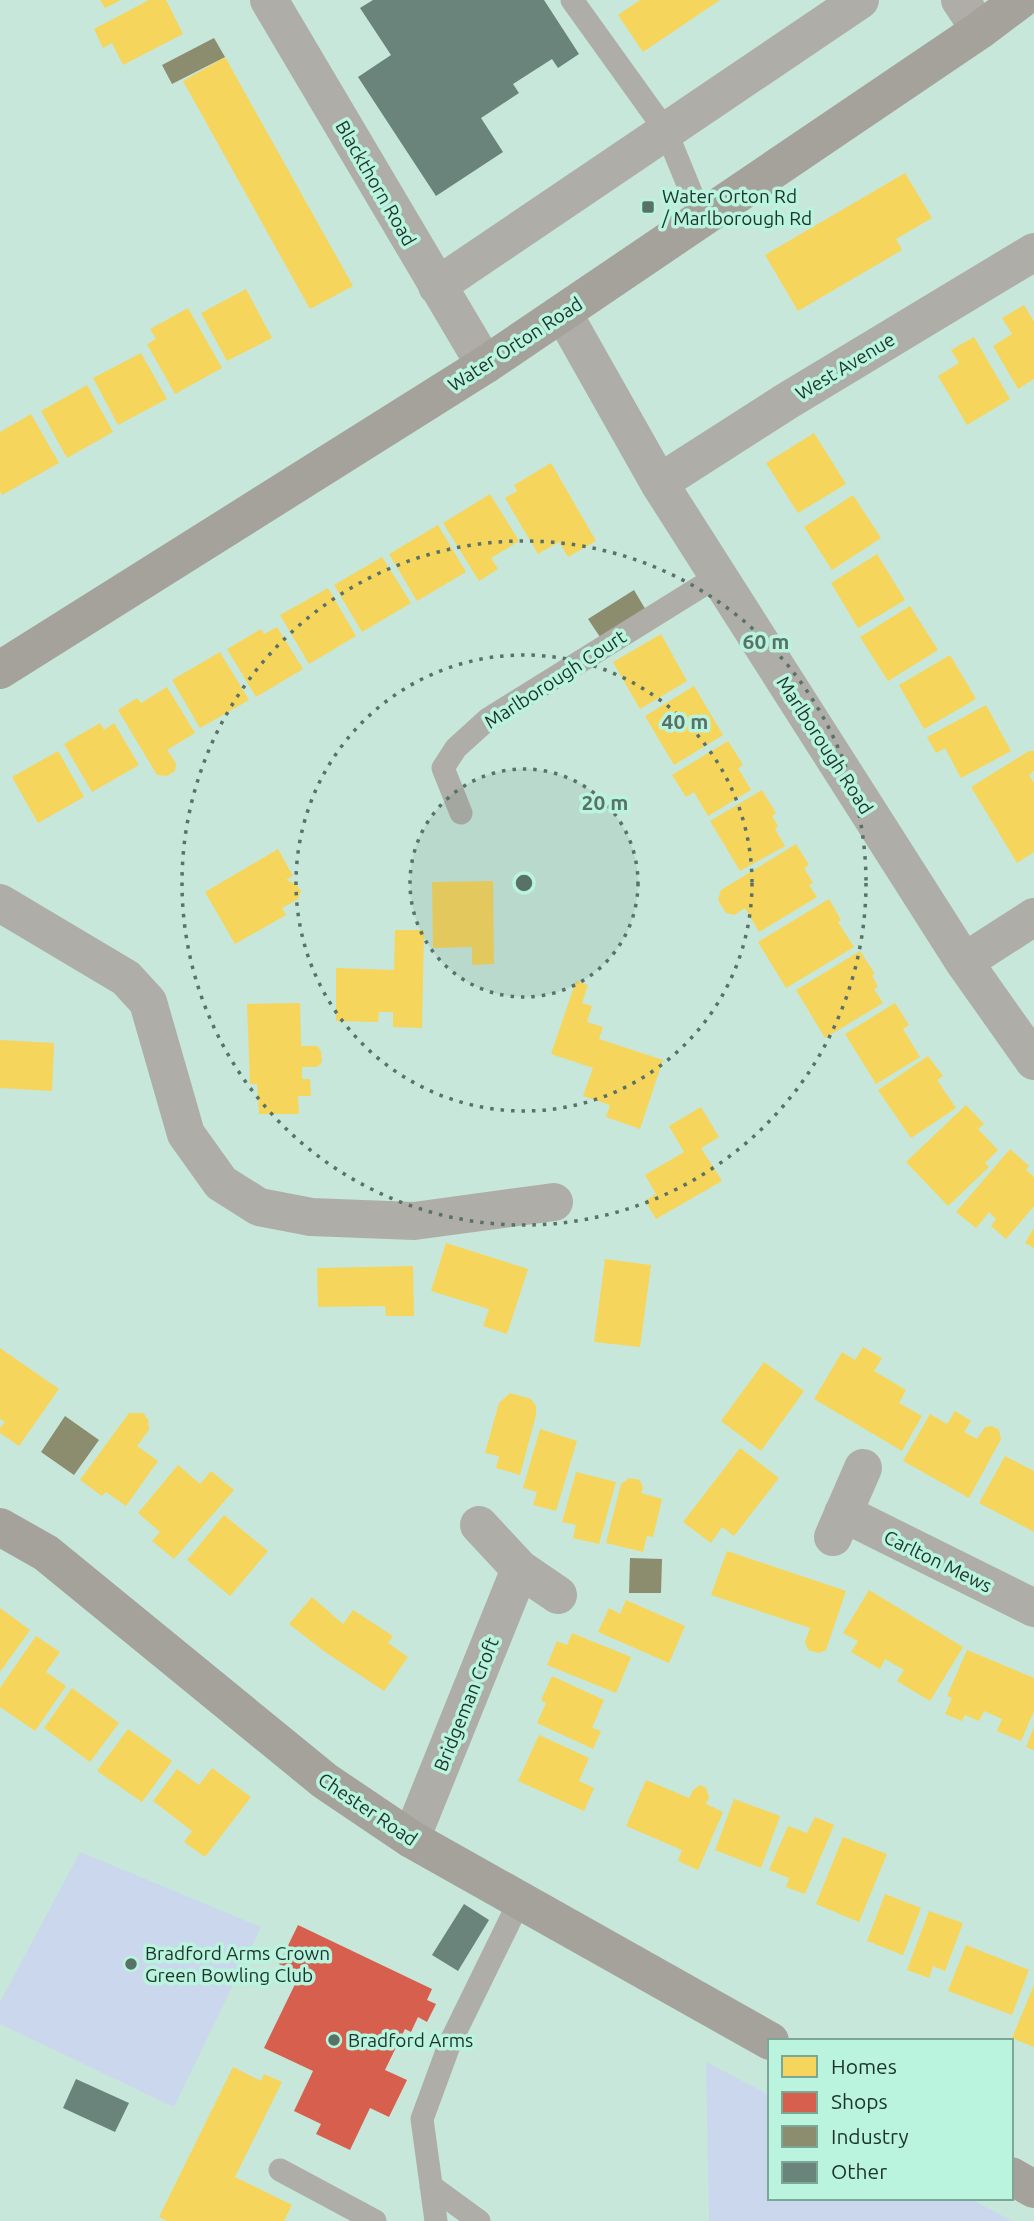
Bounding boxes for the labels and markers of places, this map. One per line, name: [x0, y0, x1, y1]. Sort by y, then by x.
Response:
place label: Water Orton Rd / Marlborough Rd: [661, 185, 812, 229]
marker: Water Orton Rd / Marlborough Rd: [640, 199, 656, 215]
centre of rings: [512, 871, 536, 895]
place label: Bradford Arms Crown Green Bowling Club: [145, 1942, 330, 1986]
marker: Bradford Arms Crown Green Bowling Club: [123, 1956, 139, 1972]
place label: Bradford Arms: [348, 2029, 473, 2051]
marker: Bradford Arms: [326, 2032, 342, 2048]

